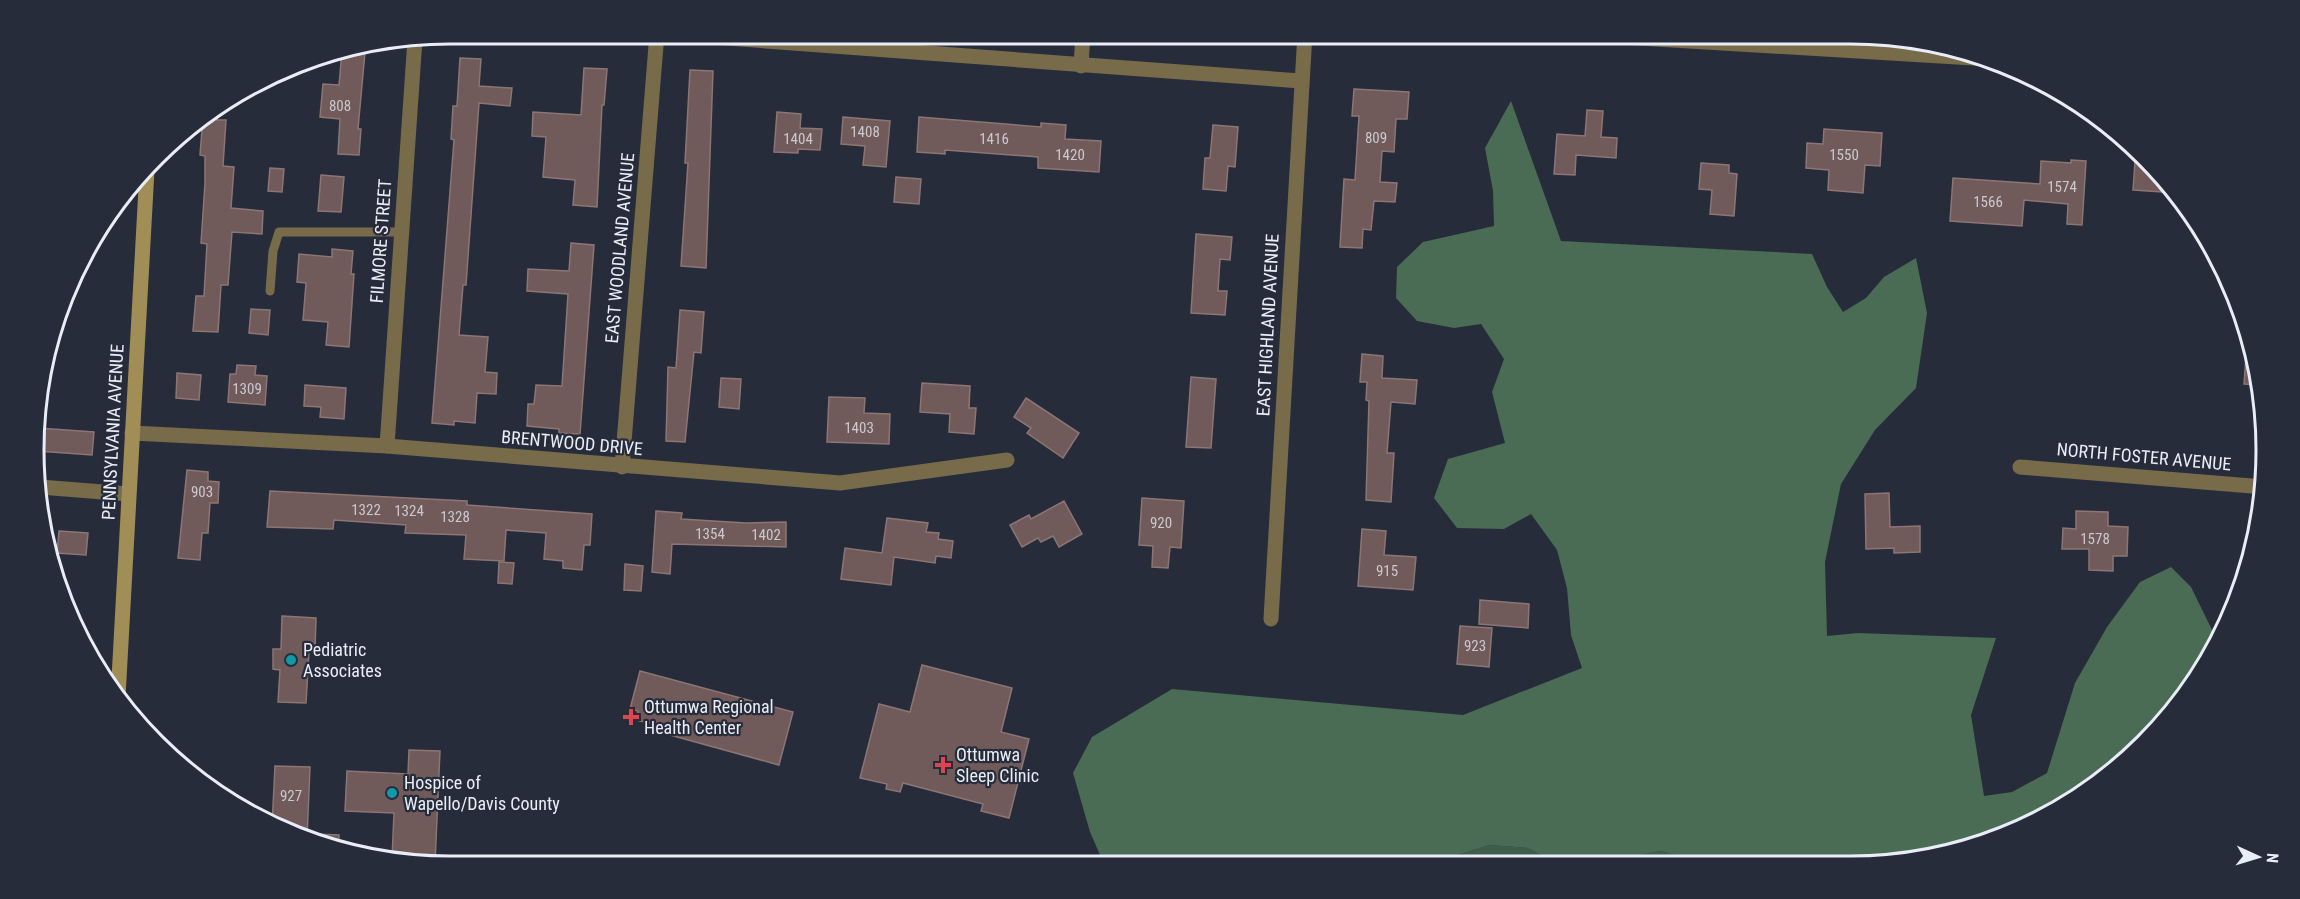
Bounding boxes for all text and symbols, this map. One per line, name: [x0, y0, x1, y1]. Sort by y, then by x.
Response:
house number: 808: [329, 97, 351, 115]
house number: 1408: [850, 123, 880, 141]
house number: 809: [1365, 129, 1387, 147]
house number: 1404: [783, 130, 813, 148]
house number: 1416: [979, 130, 1009, 148]
house number: 1420: [1055, 146, 1085, 164]
house number: 1550: [1829, 146, 1859, 164]
street label: EAST WOODLAND AVENUE: [601, 152, 638, 344]
street label: FILMORE STREET: [366, 178, 395, 304]
house number: 1574: [2047, 178, 2077, 196]
house number: 1566: [1973, 193, 2003, 211]
street label: EAST HIGHLAND AVENUE: [1252, 233, 1283, 417]
street label: PENNSYLVANIA AVENUE: [97, 343, 128, 520]
house number: 1309: [232, 380, 262, 398]
house number: 1403: [844, 419, 874, 437]
street label: BRENTWOOD DRIVE: [500, 426, 644, 459]
street label: NORTH FOSTER AVENUE: [2056, 438, 2232, 475]
house number: 903: [191, 483, 213, 501]
house number: 1322: [351, 501, 381, 519]
house number: 1324: [394, 502, 424, 520]
house number: 1328: [440, 508, 470, 526]
house number: 920: [1150, 514, 1172, 532]
house number: 1354: [695, 525, 725, 543]
house number: 1402: [751, 526, 781, 544]
house number: 1578: [2080, 530, 2110, 548]
house number: 915: [1376, 562, 1398, 580]
house number: 923: [1464, 637, 1486, 655]
place label: Pediatric Associates: [303, 639, 382, 681]
marker: Pediatric Associates: [284, 653, 298, 667]
place label: Ottumwa Regional Health Center: [644, 696, 774, 738]
marker: Ottumwa Regional Health Center: [622, 708, 640, 726]
place label: Ottumwa Sleep Clinic: [956, 744, 1039, 786]
marker: Ottumwa Sleep Clinic: [934, 756, 952, 774]
place label: Hospice of Wapello/Davis County: [404, 772, 560, 814]
marker: Hospice of Wapello/Davis County: [385, 786, 399, 800]
house number: 927: [280, 787, 302, 805]
north arrow: [2228, 827, 2288, 887]
text: N: [2263, 852, 2282, 864]

